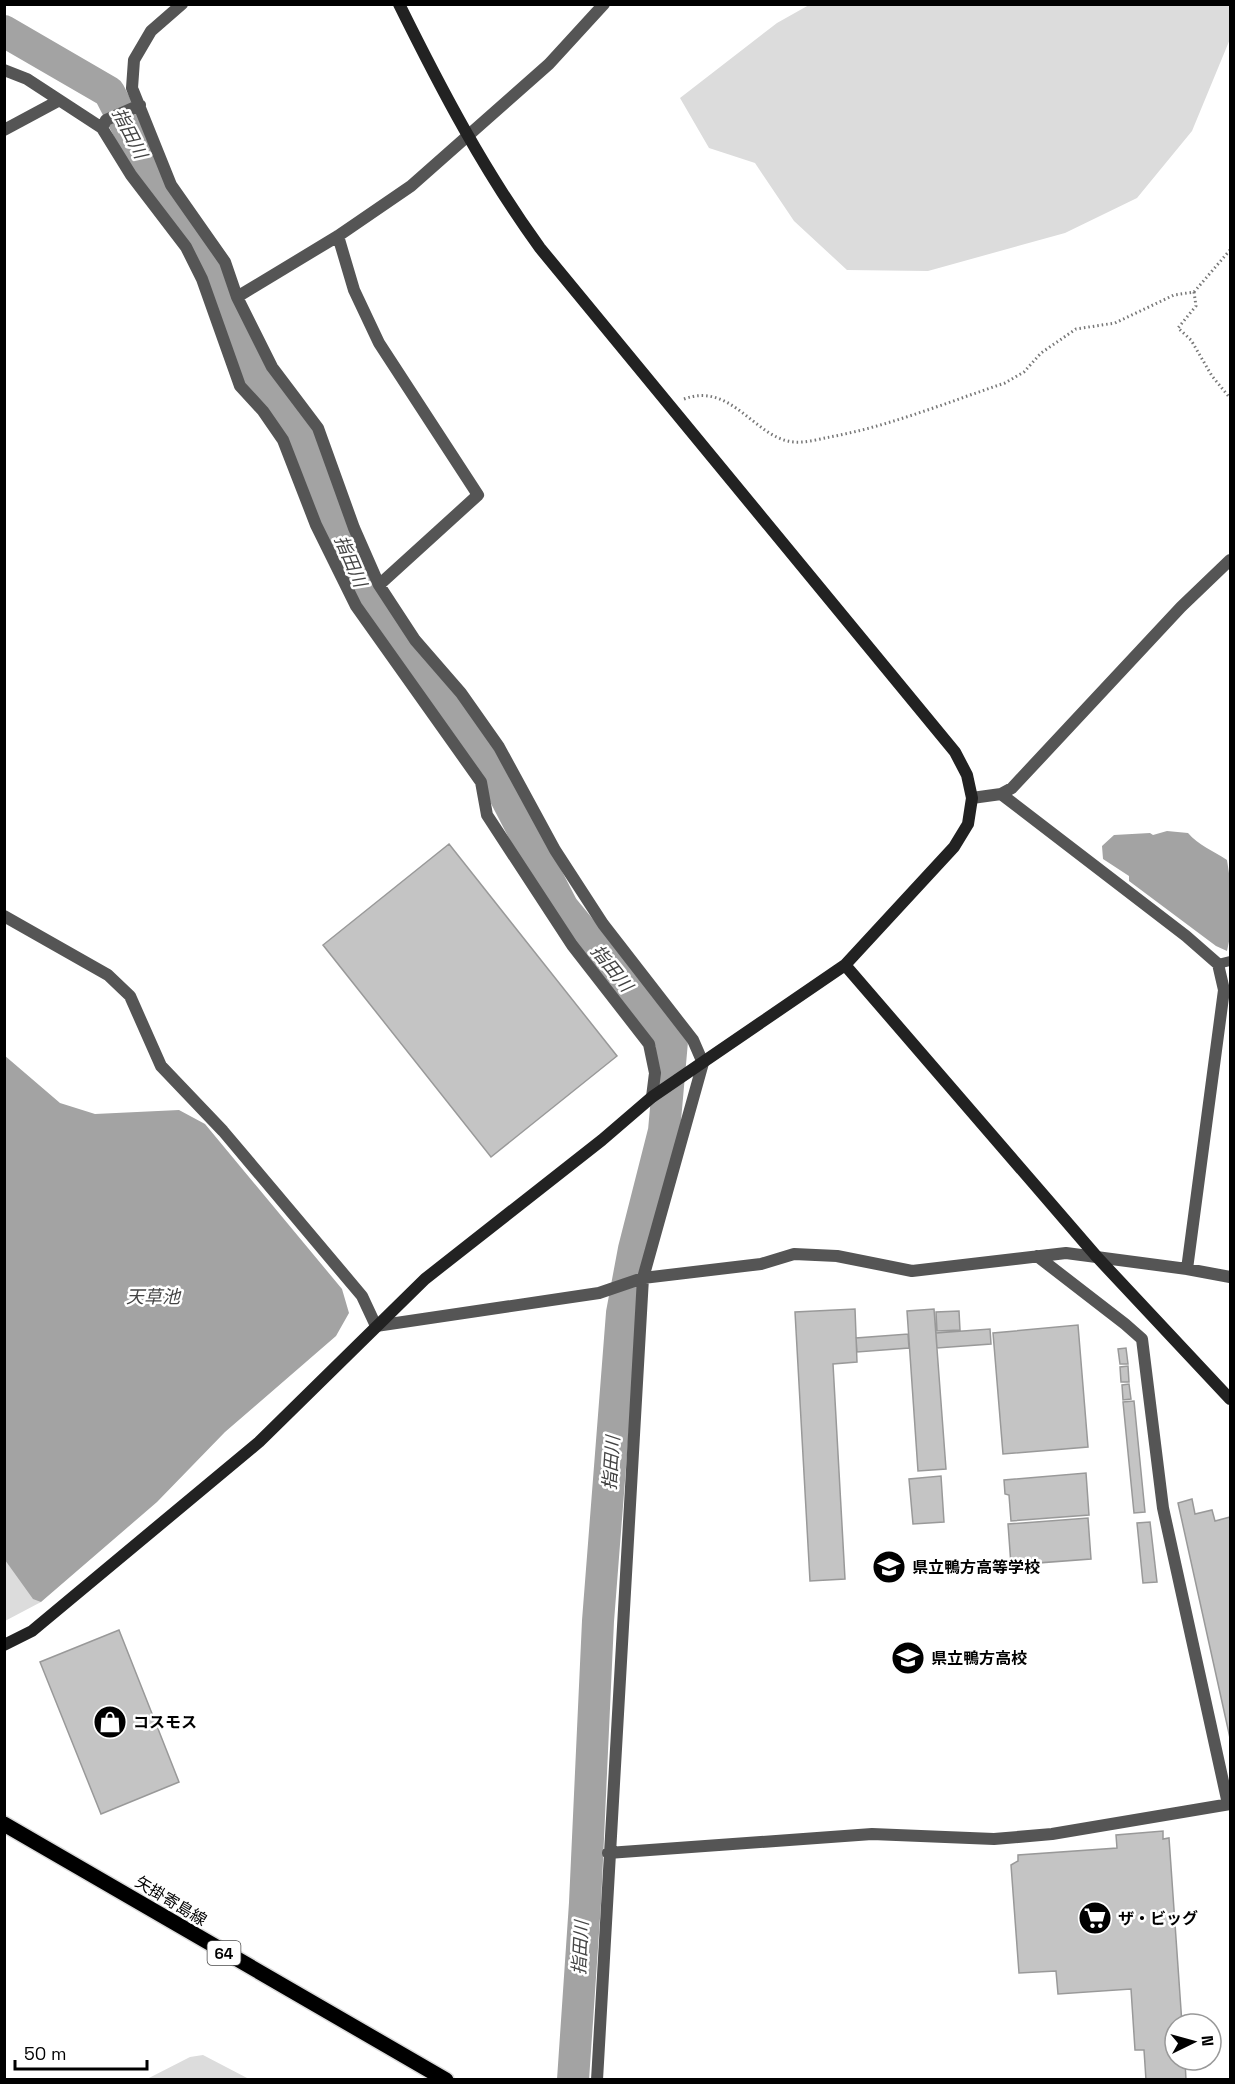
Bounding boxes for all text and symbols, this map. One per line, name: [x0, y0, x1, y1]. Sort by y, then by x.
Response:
water label: 指田川: [107, 104, 153, 164]
water label: 指田川: [330, 532, 373, 592]
water label: 指田川: [586, 940, 639, 998]
water label: 天草池: [126, 1285, 182, 1308]
water label: 指田川: [598, 1433, 624, 1491]
school or university icon: 県立鴨方高等学校: [871, 1549, 907, 1585]
place label: 県立鴨方高等学校: [912, 1557, 1040, 1578]
school or university icon: 県立鴨方高校: [890, 1640, 926, 1676]
place label: 県立鴨方高校: [931, 1648, 1027, 1669]
shop icon: コスモス: [92, 1704, 128, 1740]
place label: コスモス: [133, 1712, 197, 1733]
street label: 矢掛寄島線: [131, 1871, 211, 1931]
supermarket icon: ザ・ビッグ: [1077, 1900, 1113, 1936]
place label: ザ・ビッグ: [1118, 1908, 1198, 1929]
water label: 指田川: [567, 1918, 593, 1976]
road number: 64: [208, 1941, 240, 1965]
north arrow: [1163, 2012, 1223, 2072]
scale bar: [15, 2033, 147, 2071]
text: N: [1197, 2034, 1218, 2047]
text: 50 m: [24, 2042, 66, 2065]

